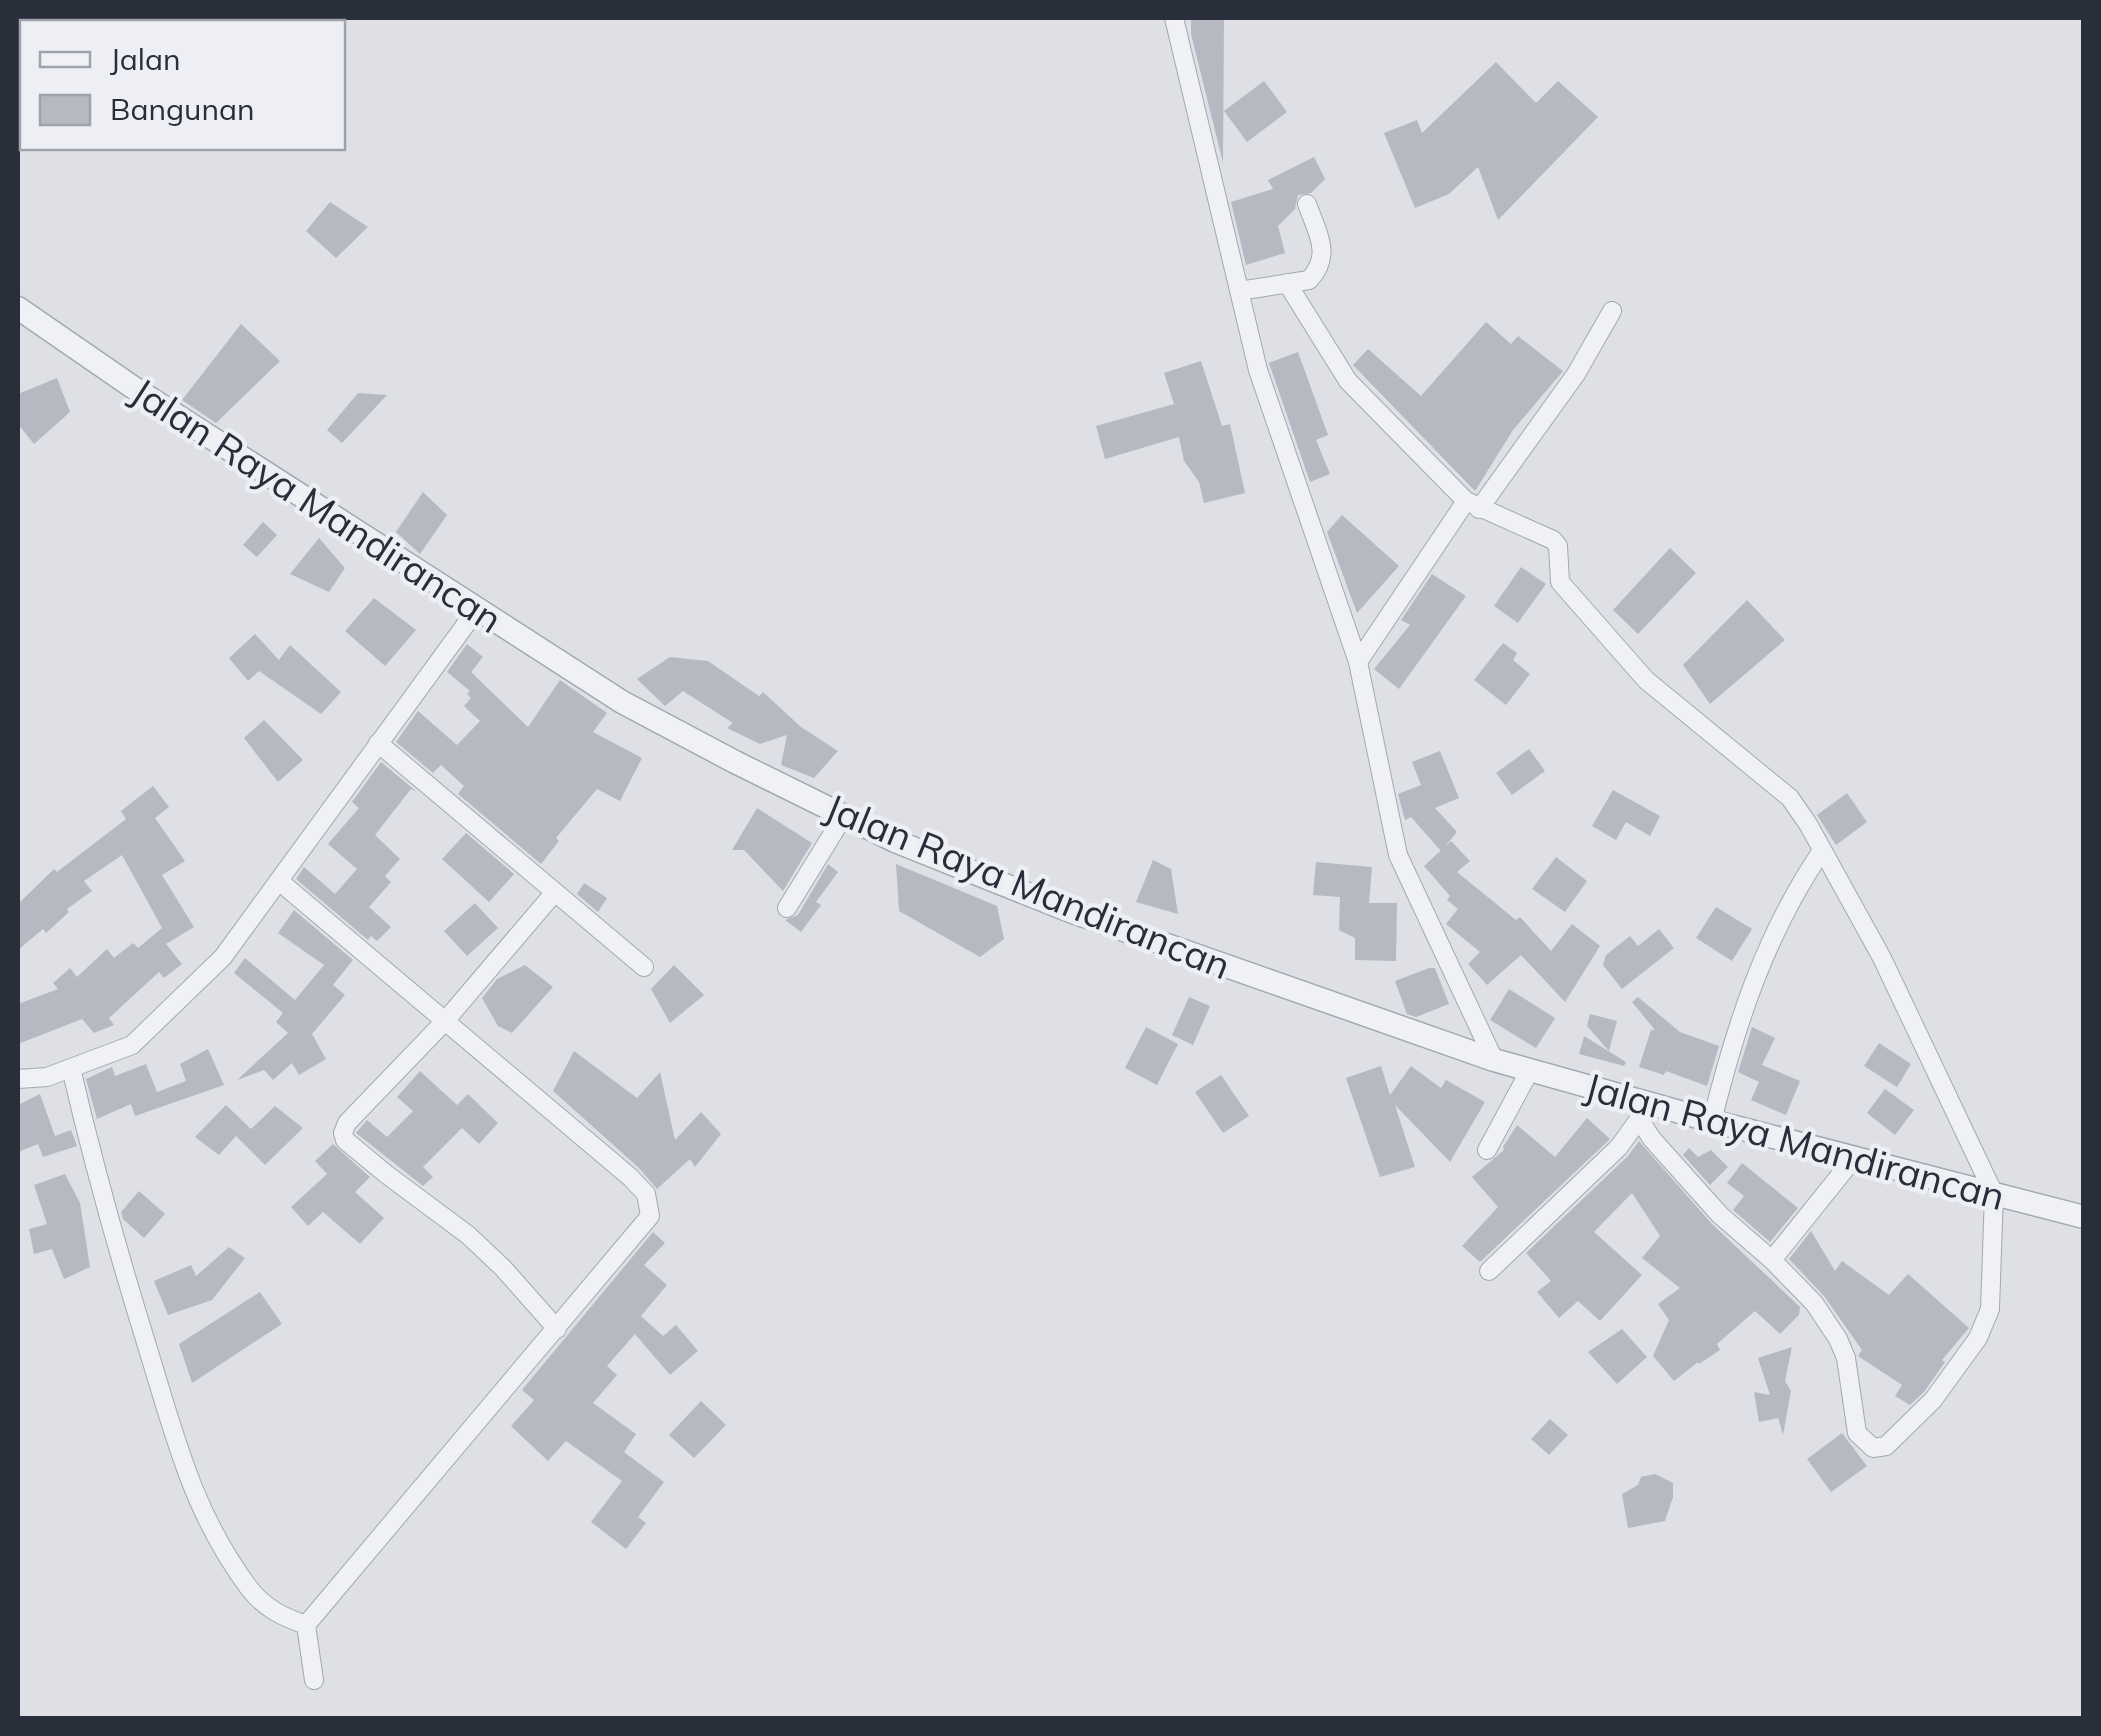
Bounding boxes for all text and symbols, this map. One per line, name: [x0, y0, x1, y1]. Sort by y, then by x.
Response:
legend: [20, 20, 345, 150]
text: Jalan: [110, 40, 181, 78]
text: Bangunan: [110, 90, 255, 128]
street label: Jalan Raya Mandirancan: [123, 367, 511, 643]
street label: Jalan Raya Mandirancan: [818, 783, 1238, 989]
street label: Jalan Raya Mandirancan: [1580, 1062, 2010, 1220]

